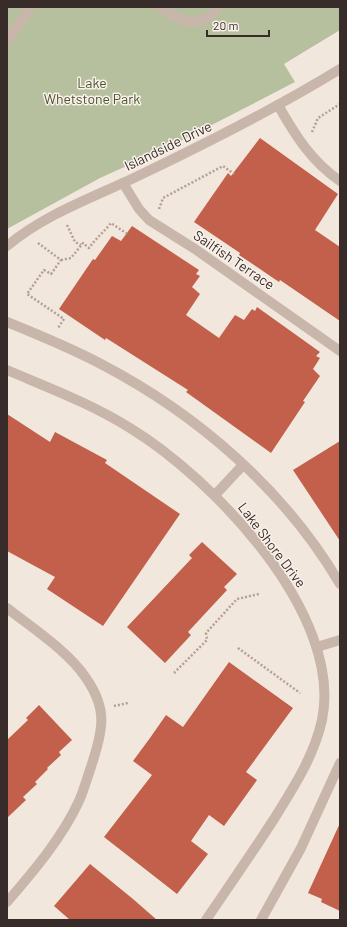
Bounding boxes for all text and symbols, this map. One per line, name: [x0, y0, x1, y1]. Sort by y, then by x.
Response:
scale bar: [207, 12, 269, 38]
text: 20 m: [213, 18, 239, 32]
park label: Lake Whetstone Park: [44, 74, 140, 107]
street label: Islandside Drive: [121, 117, 214, 174]
street label: Sailfish Terrace: [190, 226, 278, 293]
street label: Lake Shore Drive: [235, 499, 310, 590]

